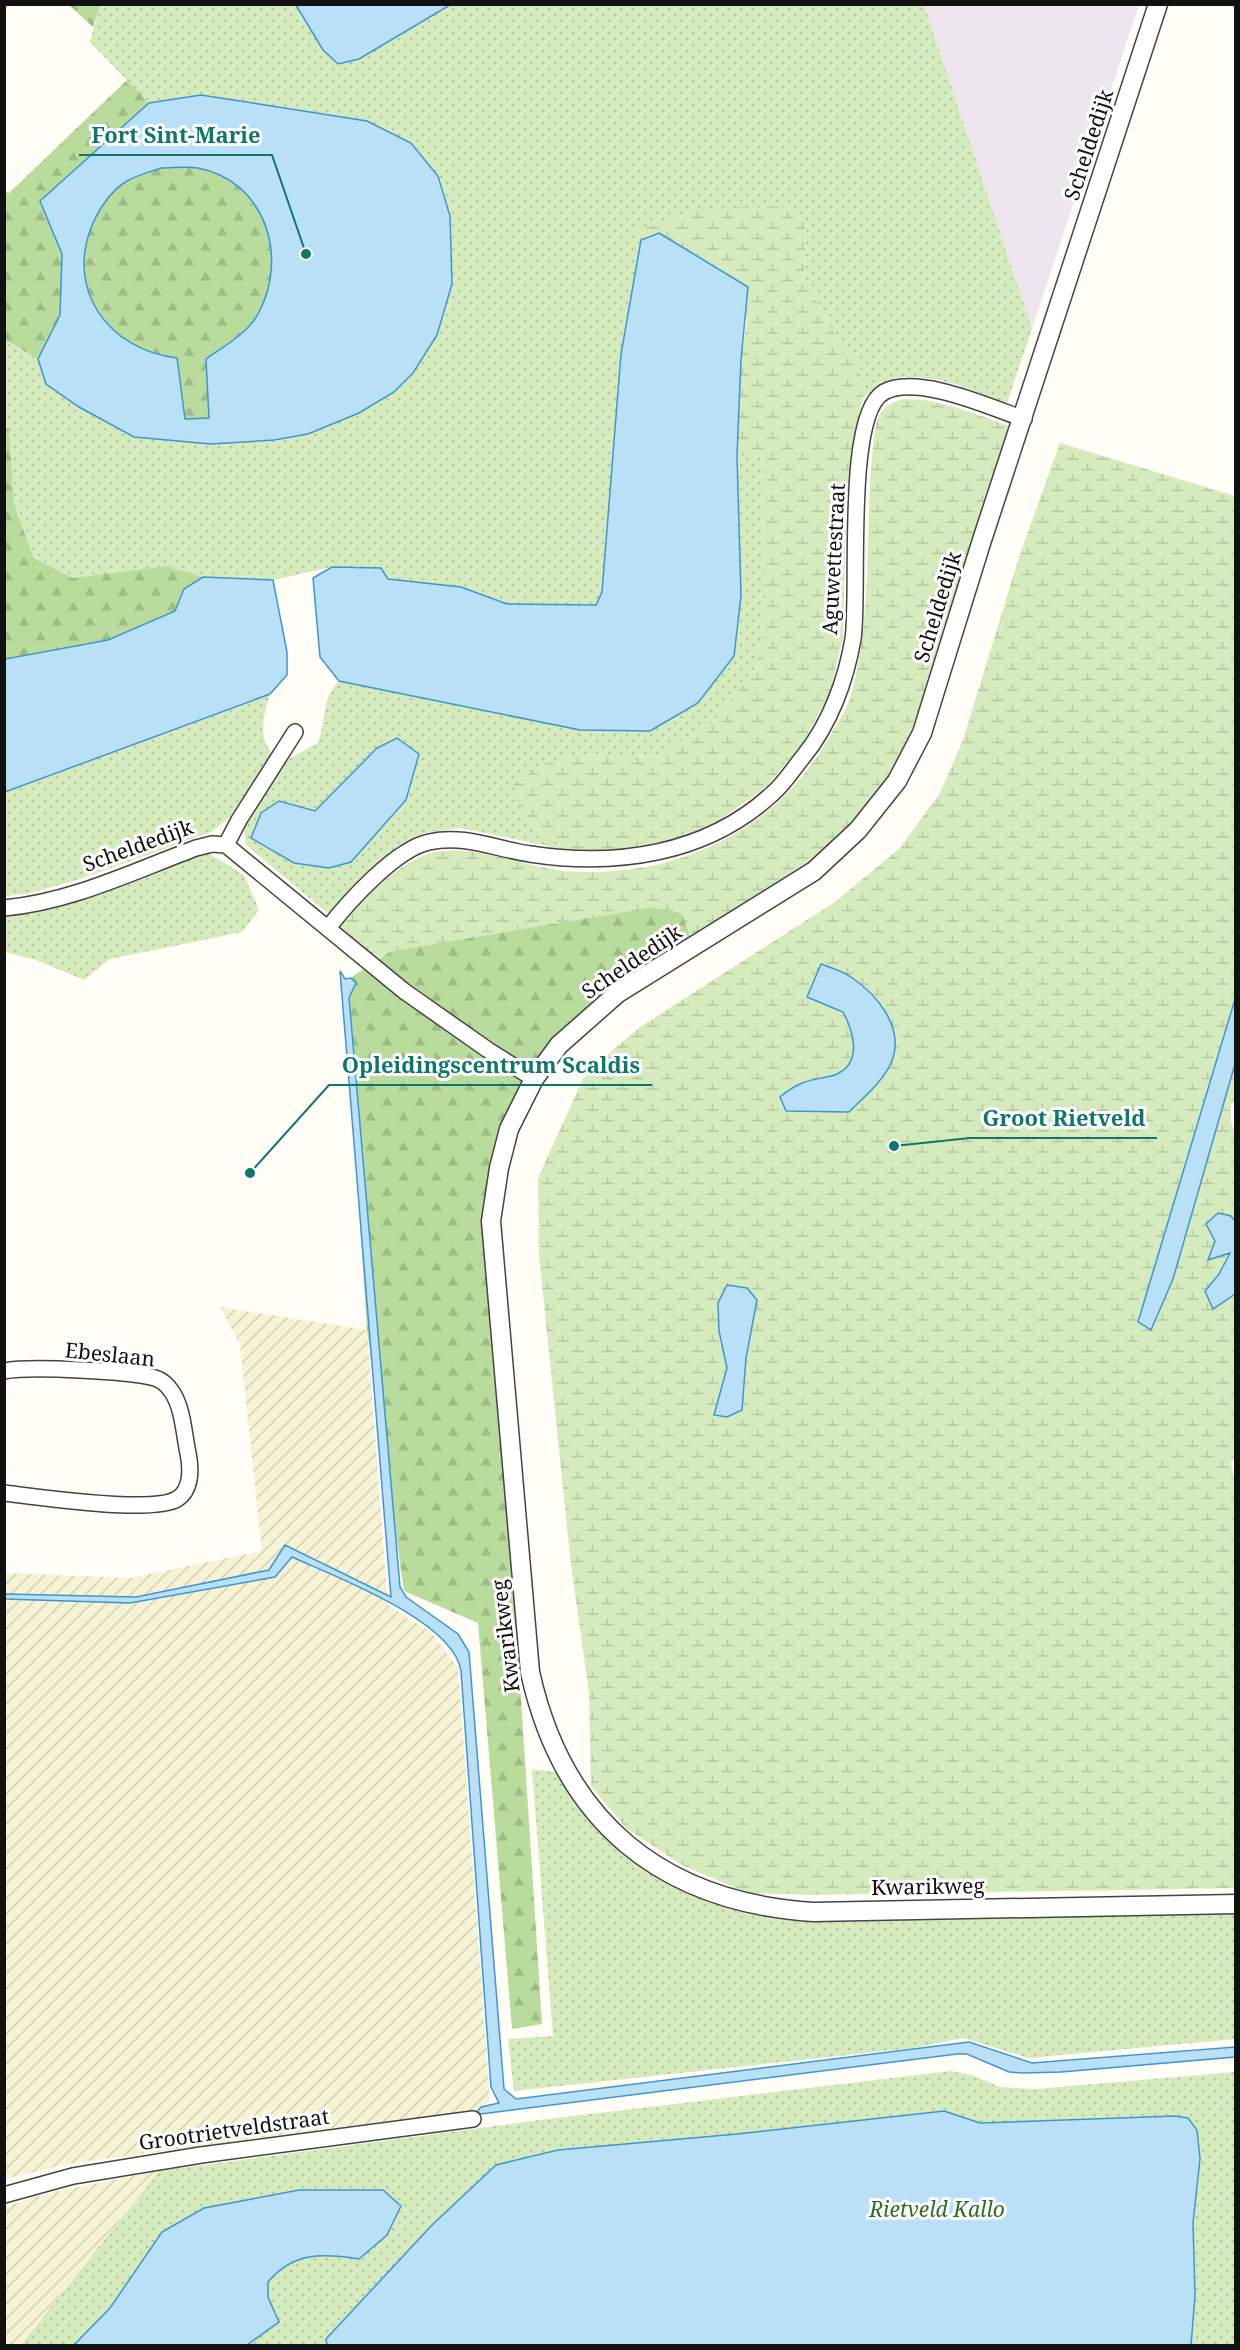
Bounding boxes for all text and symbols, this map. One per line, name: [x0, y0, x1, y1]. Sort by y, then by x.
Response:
street label: Scheldedijk: [1057, 85, 1119, 204]
callout: Fort Sint-Marie: [79, 115, 272, 155]
text: Fort Sint-Marie: [91, 119, 261, 149]
street label: Aguwettestraat: [815, 482, 851, 635]
street label: Scheldedijk: [907, 547, 967, 666]
street label: Scheldedijk: [79, 812, 197, 878]
street label: Scheldedijk: [576, 917, 688, 1005]
callout: Opleidingscentrum Scaldis: [329, 1045, 652, 1085]
text: Opleidingscentrum Scaldis: [342, 1049, 640, 1079]
callout: Groot Rietveld: [970, 1098, 1157, 1138]
text: Groot Rietveld: [983, 1102, 1145, 1132]
street label: Ebeslaan: [64, 1335, 157, 1373]
street label: Kwarikweg: [484, 1577, 526, 1694]
street label: Kwarikweg: [871, 1871, 986, 1901]
street label: Grootrietveldstraat: [137, 2102, 331, 2156]
park label: Rietveld Kallo: [868, 2195, 1005, 2223]

